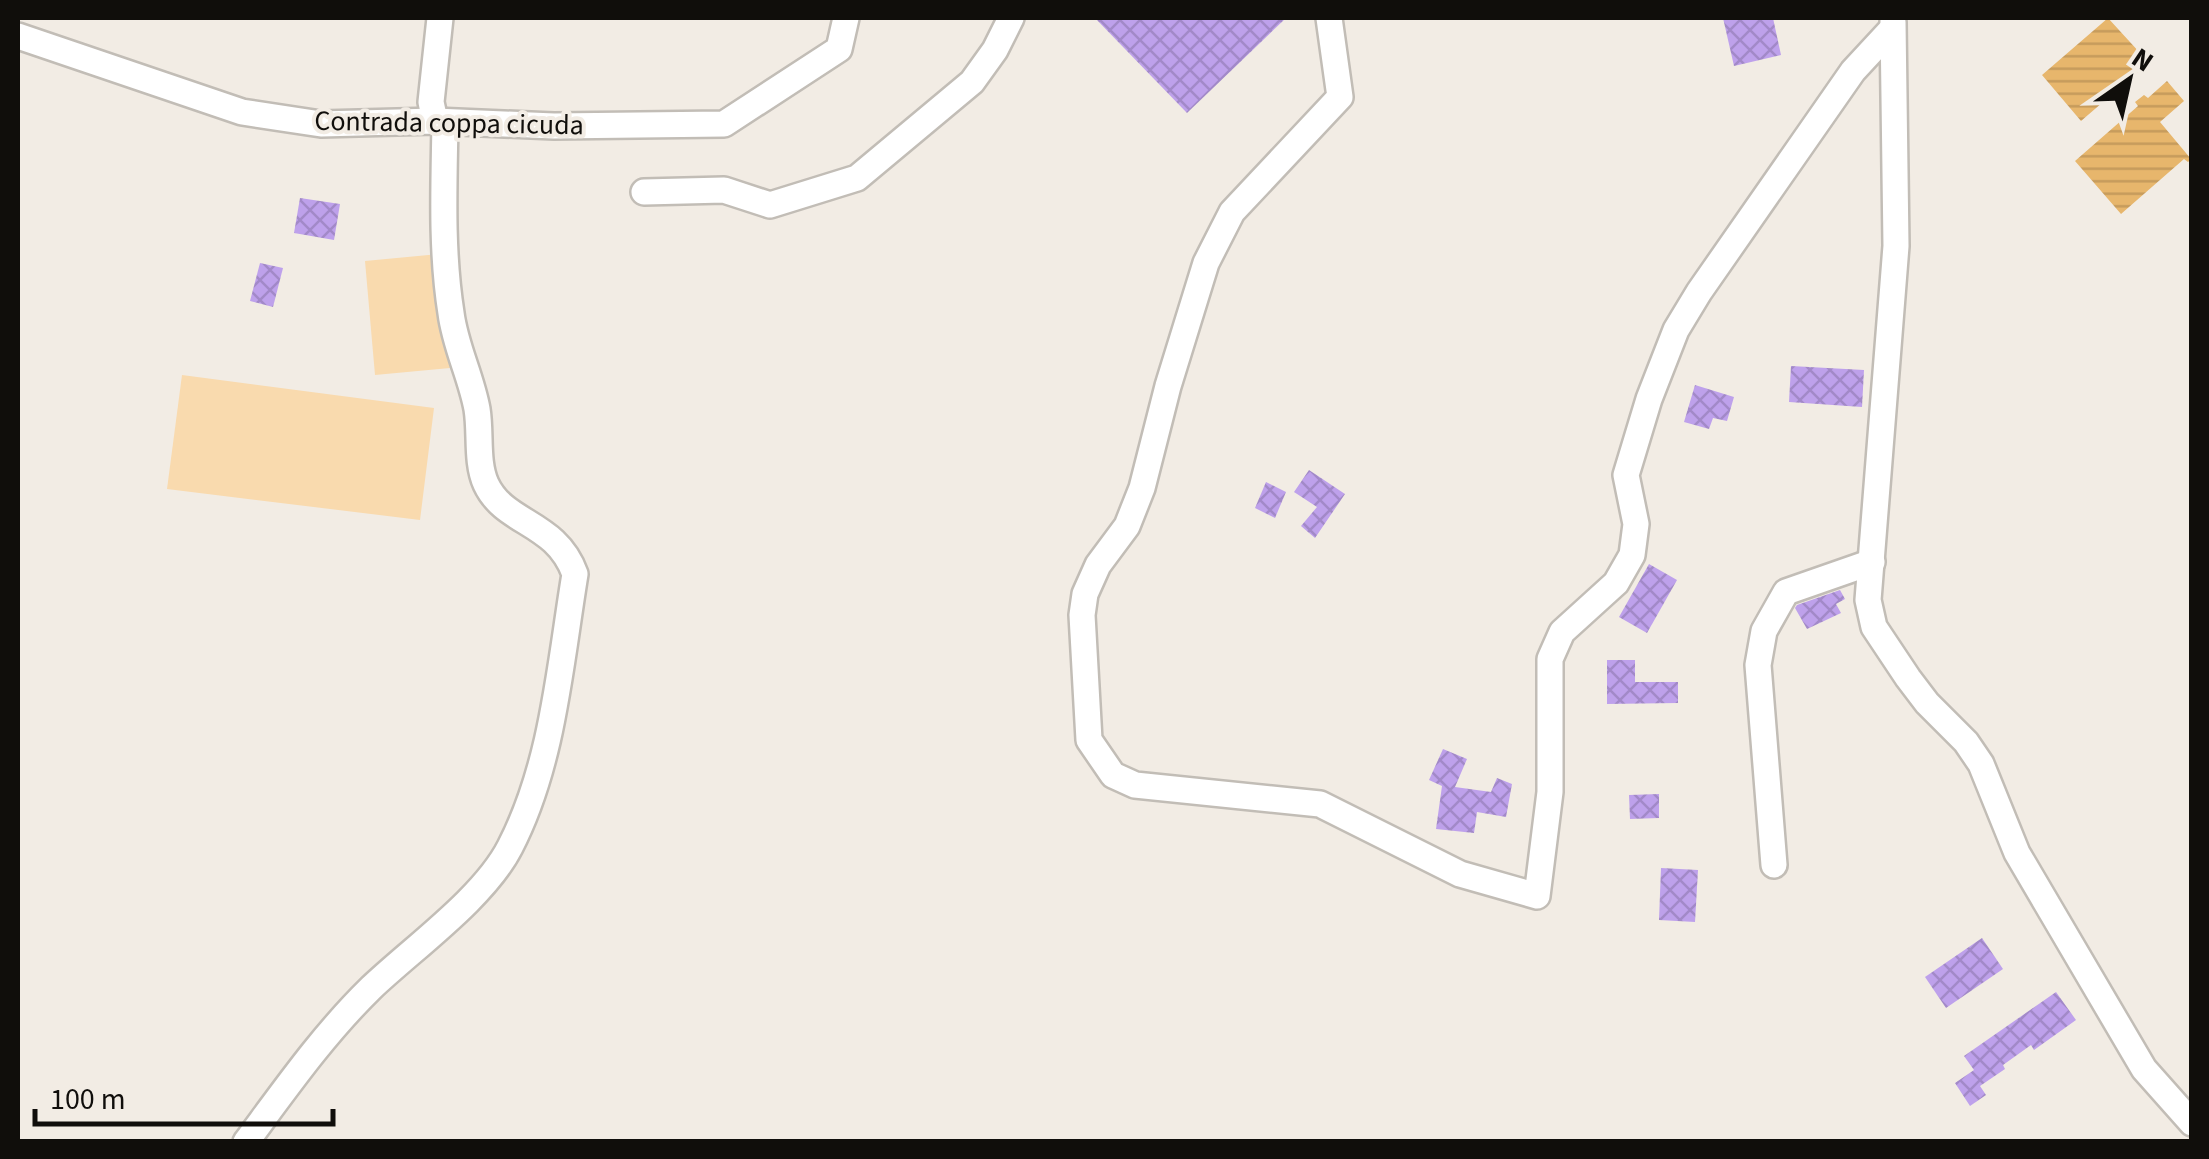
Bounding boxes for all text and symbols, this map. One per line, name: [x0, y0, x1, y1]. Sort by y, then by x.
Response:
north arrow: [2079, 30, 2179, 130]
text: N: [2124, 38, 2161, 82]
street label: Contrada coppa cicuda: [314, 101, 584, 145]
scale bar: [35, 1064, 332, 1126]
text: 100 m: [50, 1078, 126, 1121]

